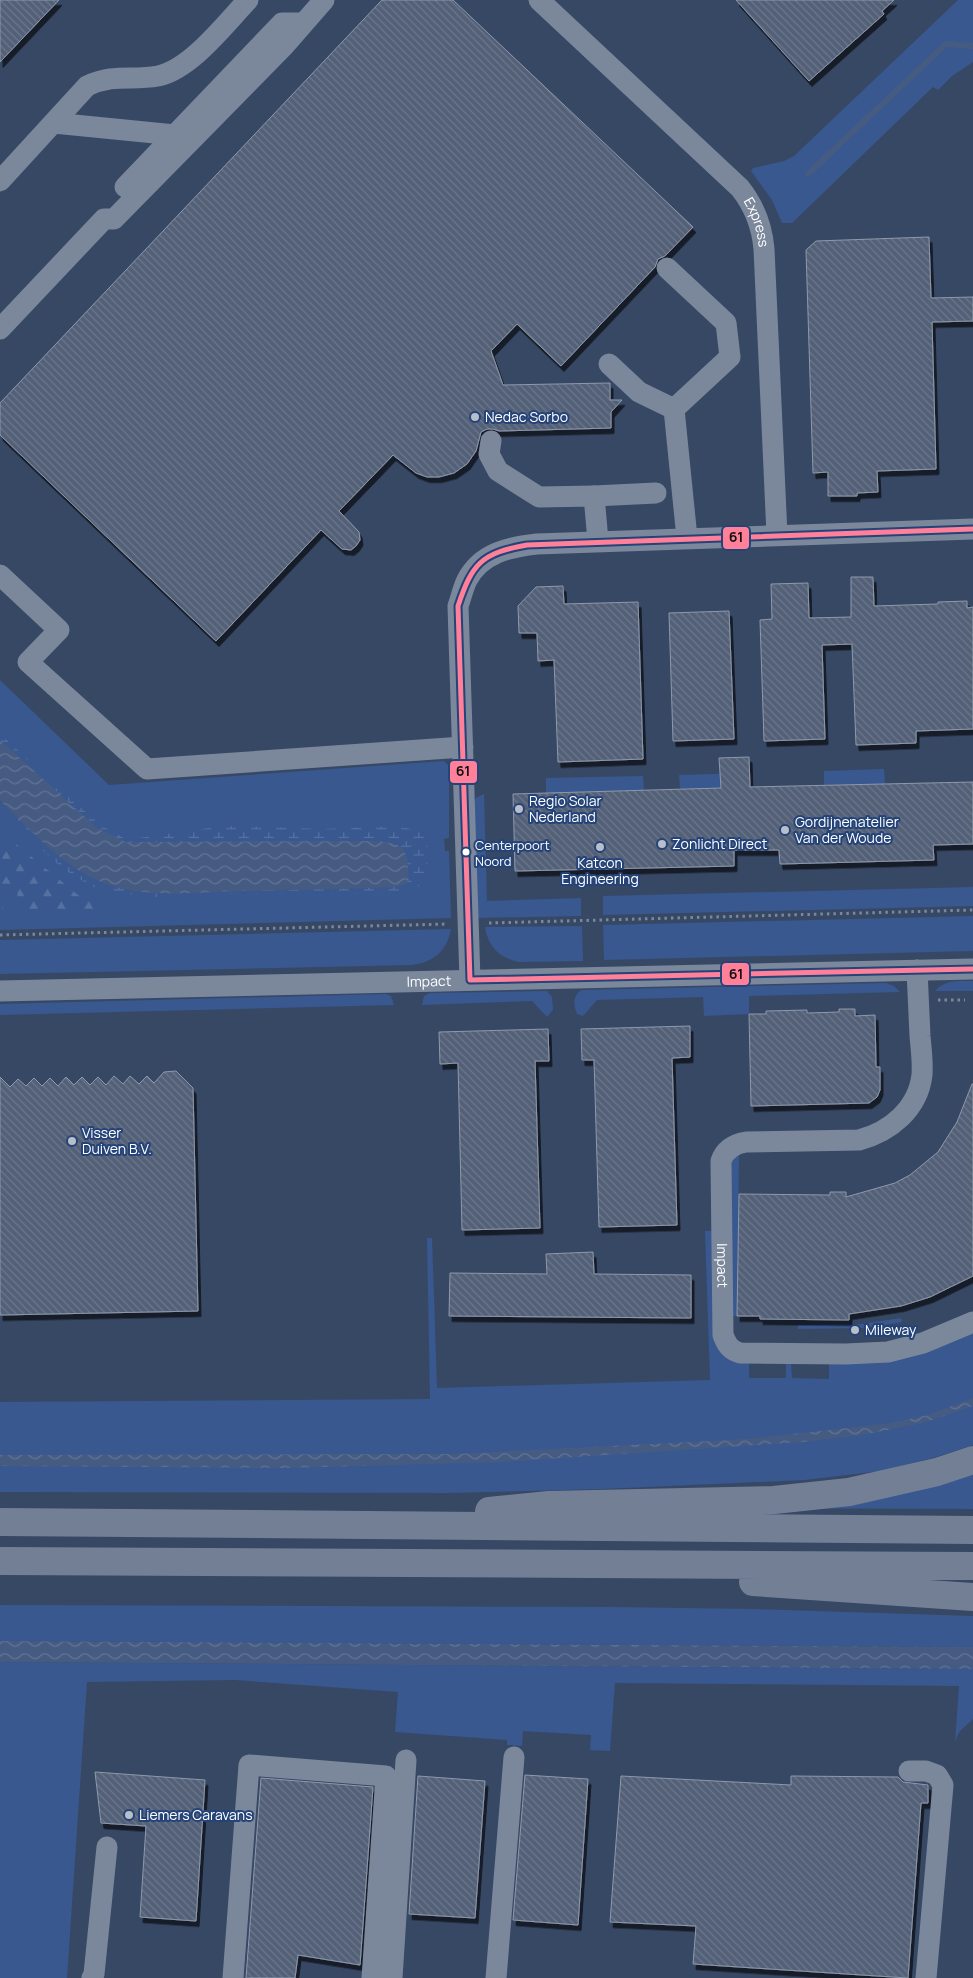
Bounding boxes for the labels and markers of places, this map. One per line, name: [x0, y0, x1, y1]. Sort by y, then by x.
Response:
place label: Nedac Sorbo: [485, 407, 568, 426]
marker: Nedac Sorbo: [469, 411, 481, 423]
place label: Regio Solar Nederland: [529, 791, 602, 826]
marker: Regio Solar Nederland: [513, 803, 525, 815]
place label: Gordijnenatelier Van der Woude: [795, 812, 899, 847]
marker: Gordijnenatelier Van der Woude: [779, 824, 791, 836]
place label: Zonlicht Direct: [672, 834, 768, 853]
place label: Centerpoort Noord: [475, 836, 550, 870]
marker: Zonlicht Direct: [656, 838, 668, 850]
marker: Katcon Engineering: [594, 841, 606, 853]
marker: Centerpoort Noord: [461, 847, 471, 857]
place label: Katcon Engineering: [561, 853, 639, 888]
place label: Visser Duiven B.V.: [82, 1123, 152, 1158]
marker: Visser Duiven B.V.: [66, 1135, 78, 1147]
place label: Mileway: [865, 1320, 917, 1339]
marker: Mileway: [849, 1324, 861, 1336]
place label: Liemers Caravans: [139, 1805, 253, 1824]
marker: Liemers Caravans: [123, 1809, 135, 1821]

